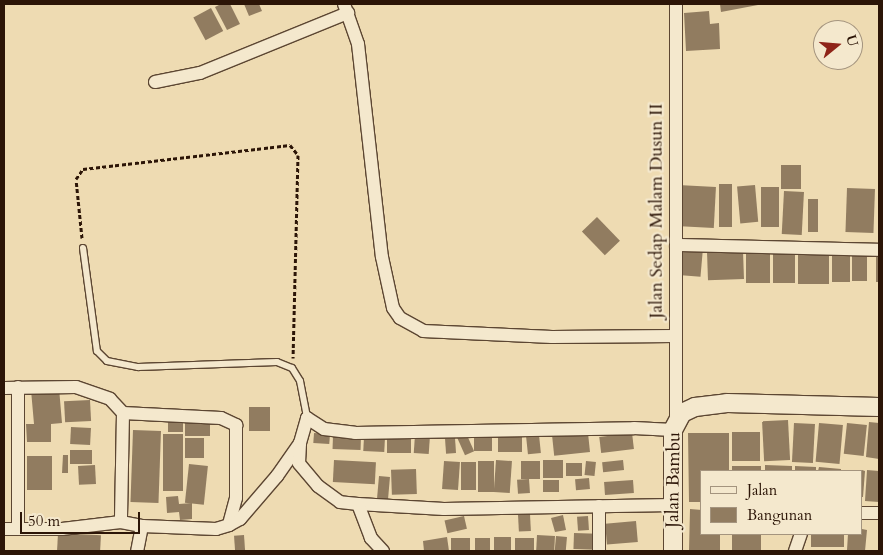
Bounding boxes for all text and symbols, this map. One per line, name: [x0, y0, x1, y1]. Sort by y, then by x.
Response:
north arrow: [813, 20, 863, 70]
text: U: [841, 33, 863, 49]
street label: Jalan Sedap Malam Dusun II: [646, 103, 668, 319]
street label: Jalan Bambu: [662, 432, 686, 528]
legend: [700, 470, 863, 535]
text: Jalan: [747, 480, 777, 500]
scale bar: [22, 502, 142, 534]
text: Bangunan: [747, 505, 812, 525]
text: 50 m: [28, 511, 60, 531]

